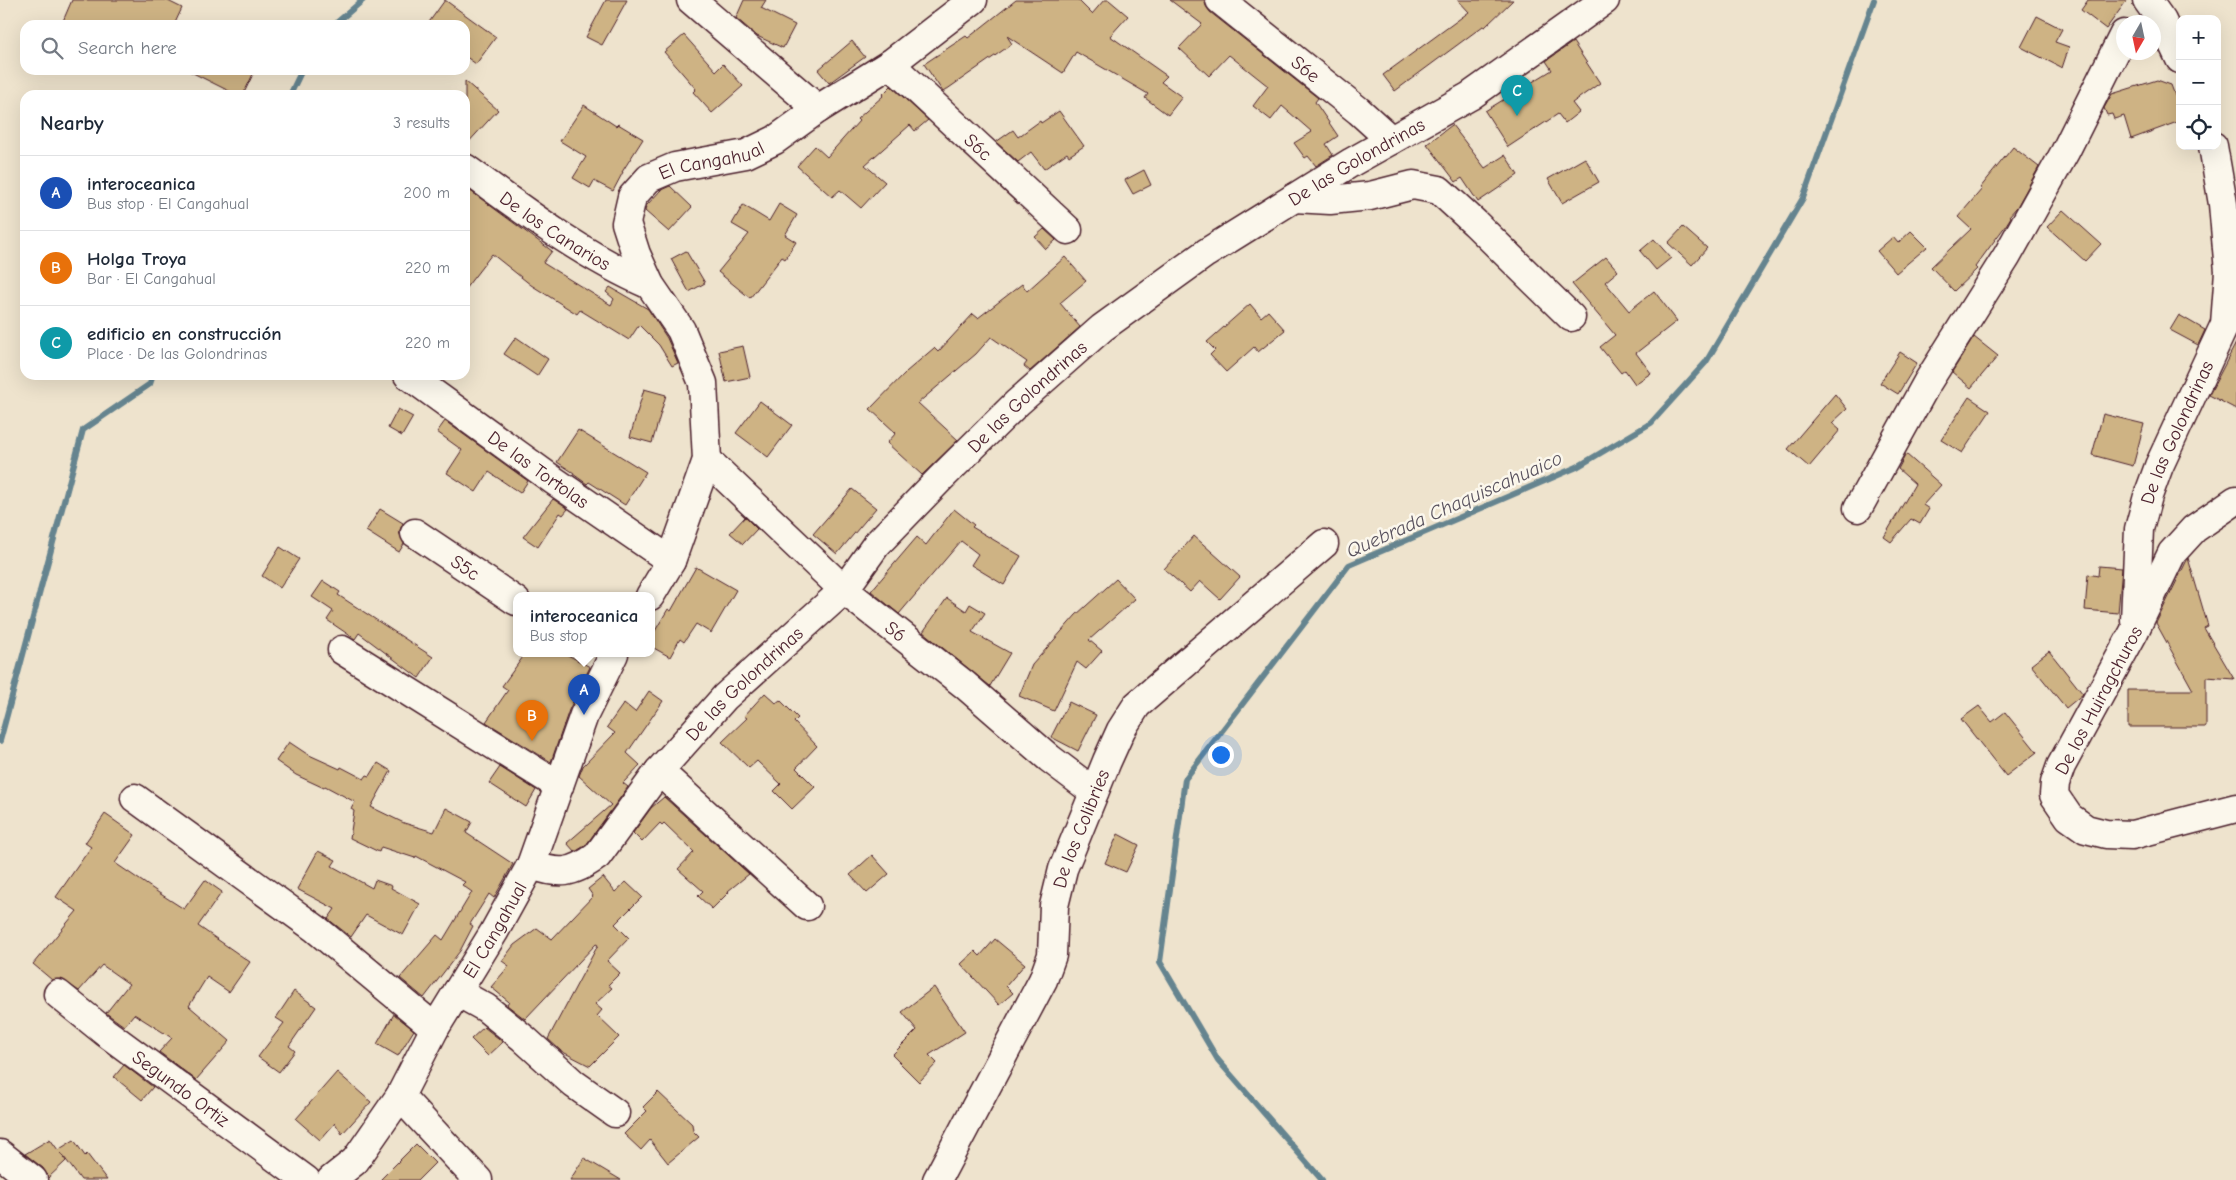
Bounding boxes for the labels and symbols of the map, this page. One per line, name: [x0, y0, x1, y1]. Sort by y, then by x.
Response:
north arrow: [2116, 15, 2161, 60]
street label: S6e: [1287, 51, 1324, 87]
pin: C: [1501, 75, 1533, 116]
street label: De las Golondrinas: [1285, 113, 1429, 211]
street label: S6c: [959, 129, 996, 166]
street label: El Cangahual: [655, 137, 768, 185]
street label: De los Canarios: [495, 187, 614, 276]
street label: De las Golondrinas: [963, 337, 1092, 458]
street label: De las Golondrinas: [2136, 357, 2218, 507]
street label: De las Tortolas: [483, 427, 593, 513]
water label: Quebrada Chaquiscahuaico: [1343, 446, 1566, 563]
street label: S5c: [446, 550, 484, 585]
street label: S6: [880, 617, 910, 647]
street label: De las Golondrinas: [681, 622, 808, 745]
street label: De los Huiragchuros: [2050, 622, 2147, 779]
pin: A: [568, 674, 600, 715]
pin: B: [516, 700, 548, 741]
your location: [1208, 742, 1234, 768]
street label: De los Colibries: [1049, 766, 1114, 890]
street label: El Cangahual: [458, 878, 532, 982]
street label: Segundo Ortiz: [128, 1046, 233, 1132]

